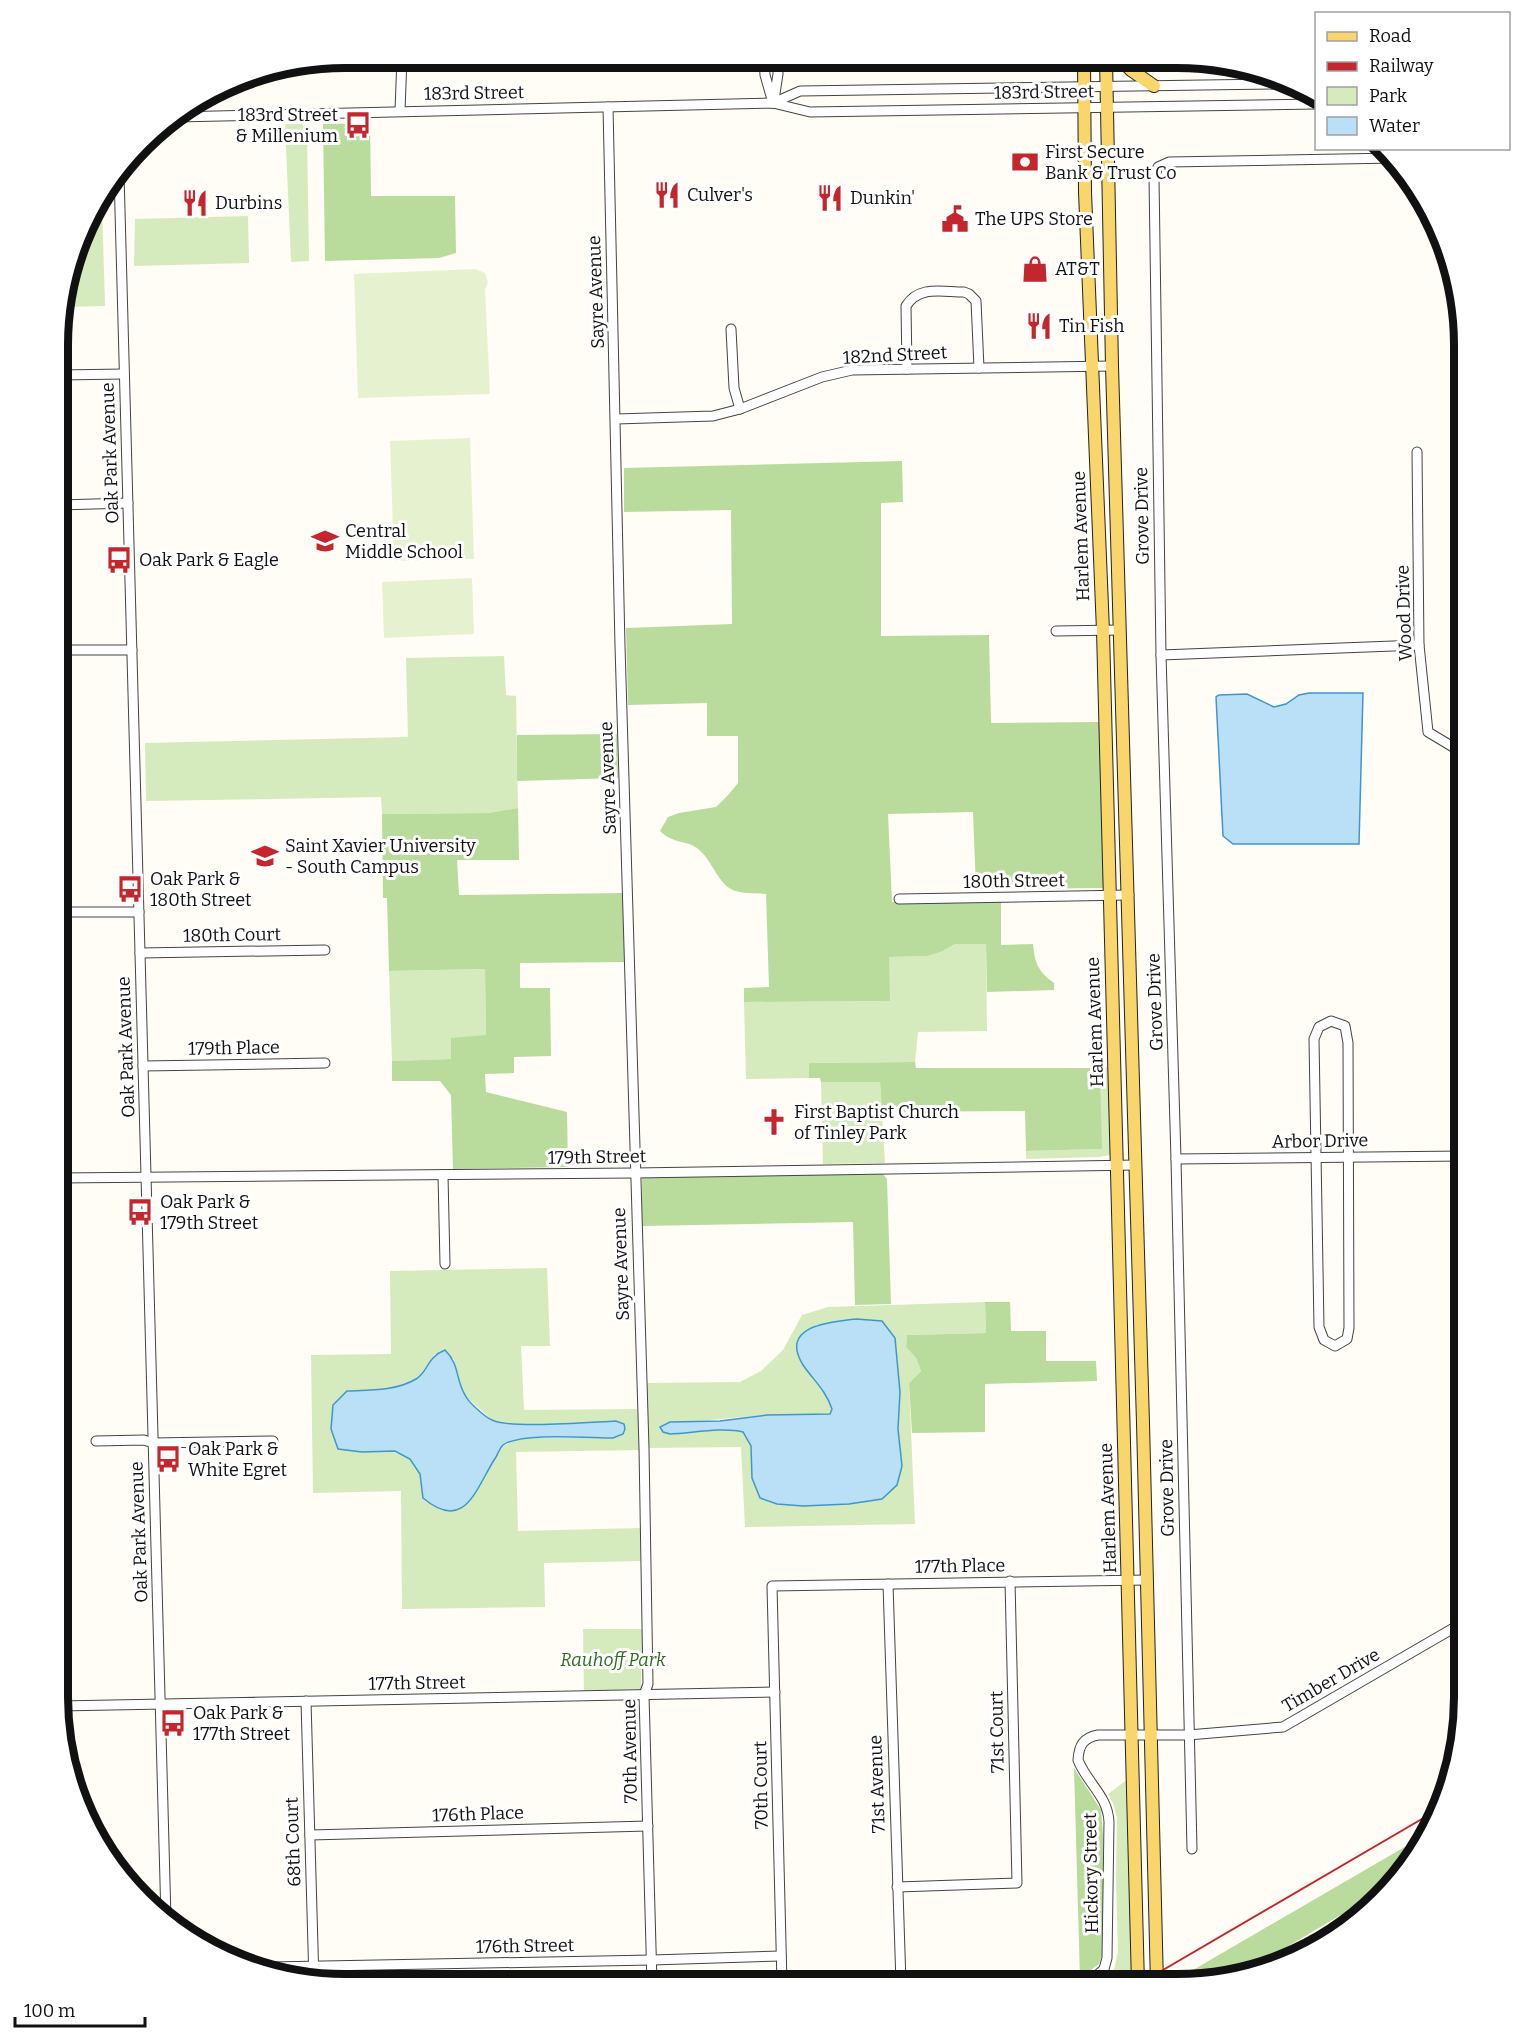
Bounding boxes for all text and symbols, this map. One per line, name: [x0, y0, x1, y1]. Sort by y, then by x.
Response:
legend: [1315, 12, 1510, 150]
text: Road: [1369, 25, 1412, 47]
text: Railway: [1369, 55, 1434, 77]
street label: 183rd Street: [994, 80, 1095, 104]
street label: 183rd Street: [424, 81, 525, 105]
text: Park: [1369, 85, 1408, 107]
place label: 183rd Street & Millenium: [235, 104, 338, 147]
bus stop icon: 183rd Street & Millenium: [343, 110, 373, 140]
text: Water: [1369, 115, 1420, 137]
place label: First Secure Bank & Trust Co: [1045, 141, 1177, 184]
bank icon: First Secure Bank & Trust Co: [1010, 147, 1040, 177]
restaurant icon: Culver's: [652, 180, 682, 210]
restaurant icon: Dunkin': [815, 183, 845, 213]
place label: Culver's: [687, 184, 753, 206]
place label: Dunkin': [850, 187, 915, 209]
restaurant icon: Durbins: [180, 188, 210, 218]
place label: Durbins: [215, 192, 282, 214]
public building icon: The UPS Store: [940, 204, 970, 234]
place label: The UPS Store: [975, 208, 1093, 230]
street label: Sayre Avenue: [583, 235, 609, 349]
shop icon: AT&T: [1020, 254, 1050, 284]
place label: AT&T: [1055, 258, 1100, 280]
restaurant icon: Tin Fish: [1024, 311, 1054, 341]
place label: Tin Fish: [1059, 315, 1124, 337]
street label: 182nd Street: [842, 341, 948, 369]
street label: Oak Park Avenue: [97, 382, 123, 524]
street label: Grove Drive: [1130, 467, 1154, 565]
street label: Harlem Avenue: [1068, 470, 1094, 602]
place label: Central Middle School: [345, 520, 463, 563]
school or university icon: Central Middle School: [310, 526, 340, 556]
bus stop icon: Oak Park & Eagle: [104, 545, 134, 575]
place label: Oak Park & Eagle: [139, 549, 279, 571]
street label: Wood Drive: [1391, 564, 1417, 662]
street label: Sayre Avenue: [595, 721, 621, 835]
place label: Saint Xavier University - South Campus: [285, 835, 476, 878]
school or university icon: Saint Xavier University - South Campus: [250, 841, 280, 871]
place label: Oak Park & 180th Street: [150, 868, 252, 911]
street label: 180th Street: [963, 869, 1065, 893]
bus stop icon: Oak Park & 180th Street: [115, 874, 145, 904]
street label: 180th Court: [183, 923, 282, 947]
street label: Grove Drive: [1142, 953, 1168, 1051]
street label: Harlem Avenue: [1082, 956, 1108, 1088]
street label: Oak Park Avenue: [113, 976, 139, 1118]
street label: 179th Place: [188, 1036, 280, 1060]
place label: First Baptist Church of Tinley Park: [794, 1101, 959, 1144]
church icon: First Baptist Church of Tinley Park: [759, 1107, 789, 1137]
street label: Arbor Drive: [1271, 1129, 1369, 1153]
street label: 179th Street: [548, 1145, 647, 1169]
place label: Oak Park & 179th Street: [160, 1191, 259, 1234]
bus stop icon: Oak Park & 179th Street: [125, 1197, 155, 1227]
street label: Sayre Avenue: [608, 1207, 634, 1321]
place label: Oak Park & White Egret: [188, 1438, 288, 1481]
street label: Grove Drive: [1155, 1439, 1179, 1537]
street label: Harlem Avenue: [1095, 1442, 1121, 1574]
bus stop icon: Oak Park & White Egret: [153, 1444, 183, 1474]
street label: Oak Park Avenue: [126, 1461, 152, 1603]
street label: 177th Place: [915, 1554, 1005, 1578]
street label: Timber Drive: [1278, 1643, 1384, 1717]
park label: Rauhoff Park: [560, 1649, 666, 1671]
street label: 177th Street: [368, 1671, 466, 1695]
street label: 71st Court: [985, 1690, 1009, 1773]
street label: 70th Avenue: [618, 1698, 642, 1804]
place label: Oak Park & 177th Street: [193, 1702, 291, 1745]
bus stop icon: Oak Park & 177th Street: [158, 1708, 188, 1738]
street label: 71st Avenue: [864, 1734, 890, 1834]
street label: 70th Court: [749, 1740, 773, 1829]
street label: 68th Court: [280, 1796, 306, 1887]
street label: 176th Place: [432, 1801, 524, 1827]
street label: Hickory Street: [1079, 1812, 1103, 1934]
street label: 176th Street: [476, 1934, 575, 1958]
scale bar: [15, 1990, 146, 2028]
text: 100 m: [24, 2000, 75, 2022]

